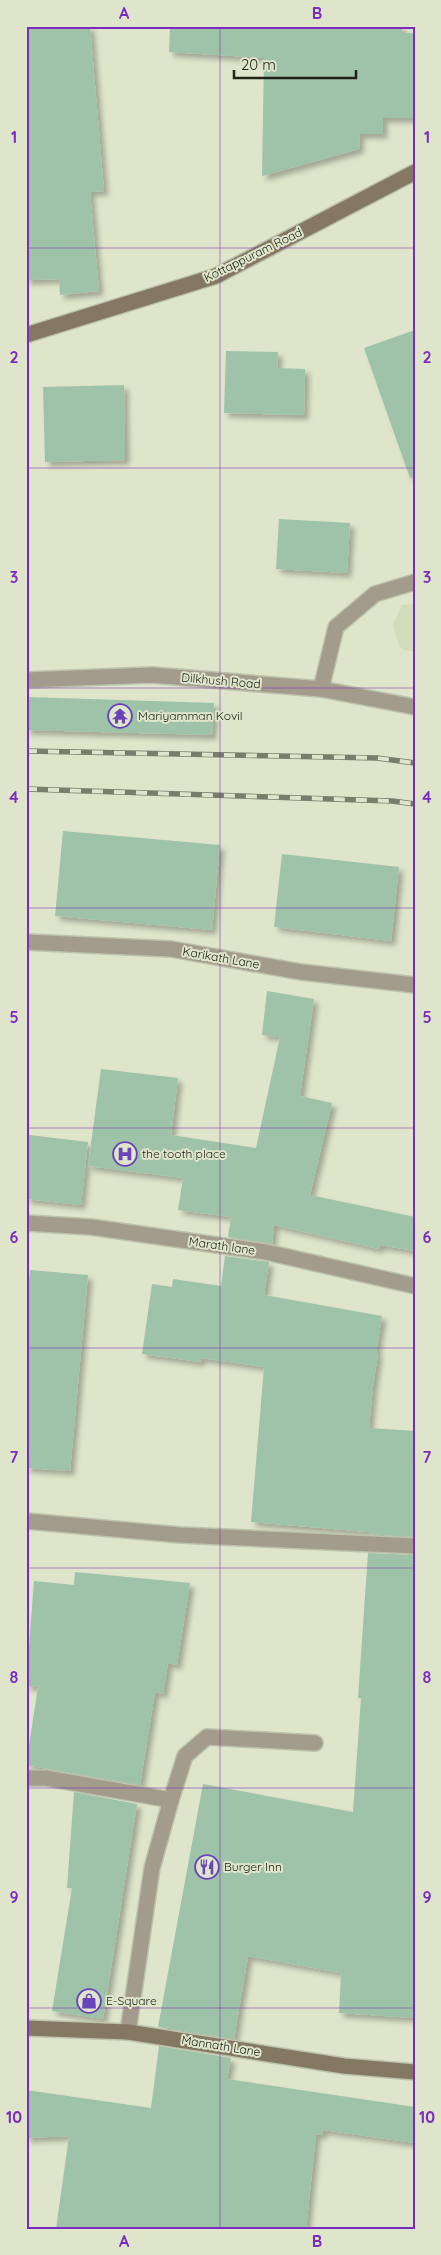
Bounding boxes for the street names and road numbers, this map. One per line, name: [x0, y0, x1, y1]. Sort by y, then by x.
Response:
street label: Kottappuram Road: [201, 224, 304, 285]
street label: Dilkhush Road: [181, 670, 261, 691]
street label: Karikath Lane: [182, 943, 261, 972]
street label: Marath lane: [188, 1233, 256, 1258]
street label: Mannath Lane: [180, 2032, 262, 2059]

